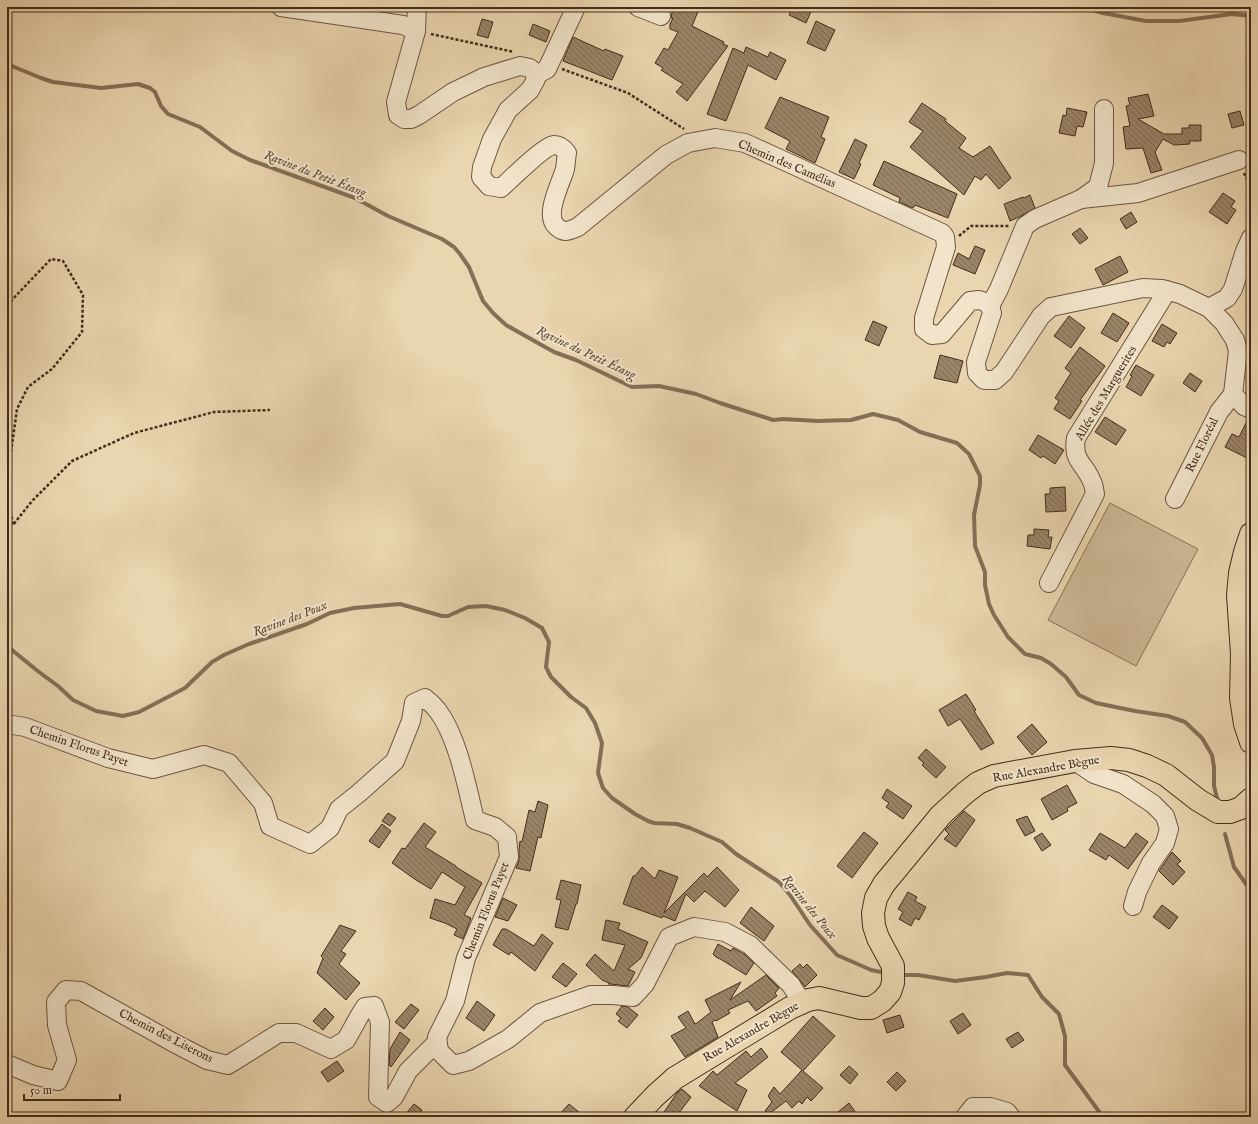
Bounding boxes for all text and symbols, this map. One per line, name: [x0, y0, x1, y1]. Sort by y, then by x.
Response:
street label: Chemin des Camélias: [736, 137, 838, 191]
water label: Ravine du Petit Étang: [261, 146, 370, 203]
water label: Ravine du Petit Étang: [533, 322, 640, 385]
street label: Allée des Marguerites: [1071, 343, 1140, 444]
street label: Rue Floréal: [1182, 415, 1222, 475]
water label: Ravine des Poux: [250, 597, 330, 641]
street label: Chemin Florus Payet: [27, 722, 131, 770]
street label: Rue Alexandre Bègue: [991, 752, 1101, 786]
street label: Chemin Florus Payet: [460, 860, 512, 962]
water label: Ravine des Poux: [778, 871, 841, 943]
street label: Rue Alexandre Bègue: [700, 998, 802, 1066]
street label: Chemin des Liserons: [116, 1006, 216, 1066]
scale bar: [24, 1076, 120, 1102]
text: 50 m: [30, 1083, 52, 1098]

